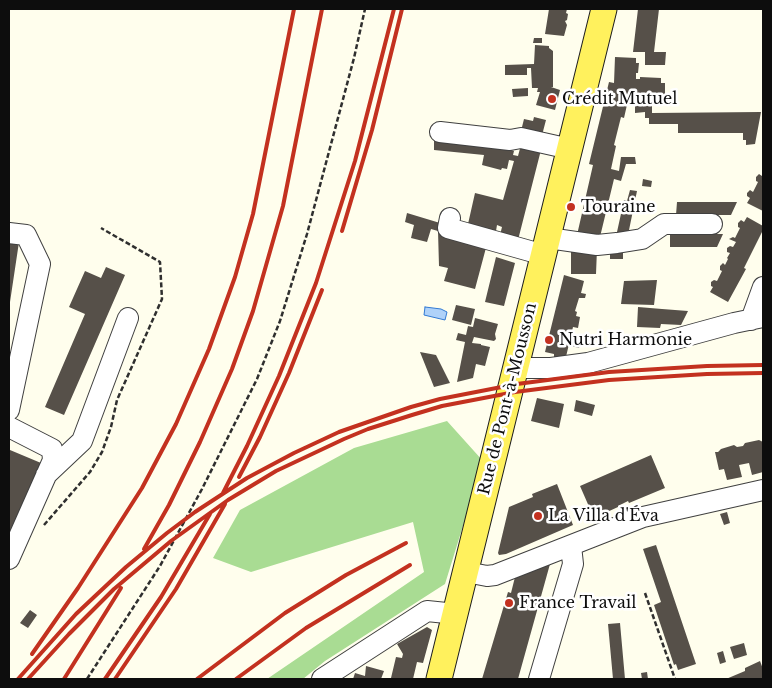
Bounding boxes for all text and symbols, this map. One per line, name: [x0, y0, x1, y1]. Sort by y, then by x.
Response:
place label: Crédit Mutuel: [562, 89, 677, 109]
marker: Crédit Mutuel: [546, 93, 558, 105]
place label: Touraine: [581, 197, 655, 217]
marker: Touraine: [565, 201, 577, 213]
street label: Rue de Pont-à-Mousson: [475, 301, 541, 497]
place label: Nutri Harmonie: [559, 330, 692, 350]
marker: Nutri Harmonie: [543, 334, 555, 346]
place label: La Villa d'Éva: [548, 506, 659, 526]
marker: La Villa d'Éva: [532, 510, 544, 522]
place label: France Travail: [519, 593, 636, 613]
marker: France Travail: [503, 597, 515, 609]

